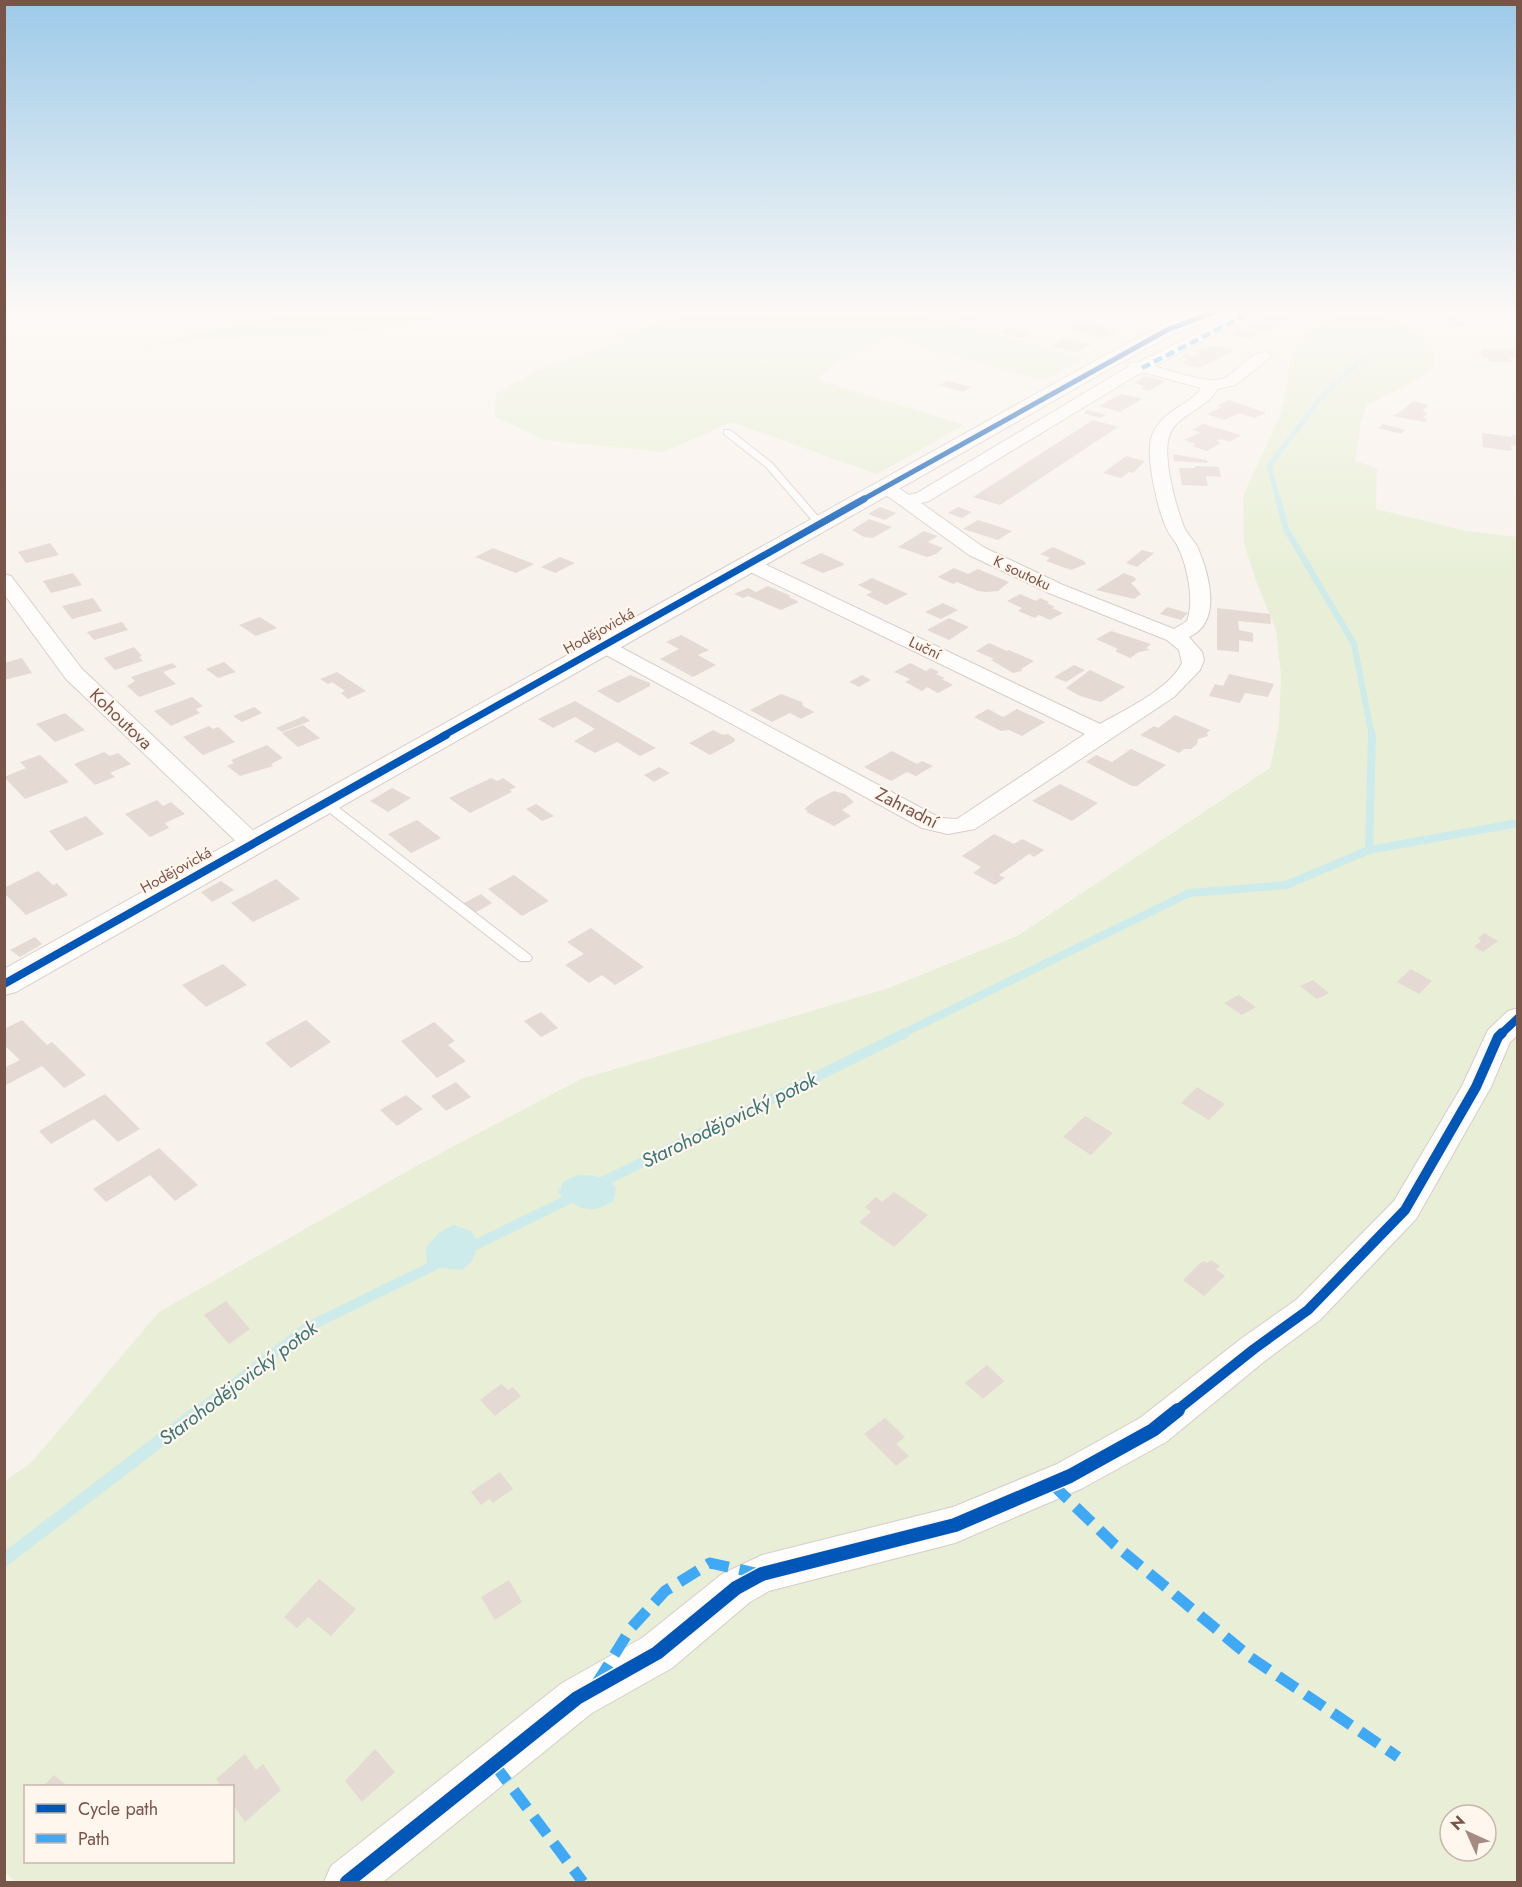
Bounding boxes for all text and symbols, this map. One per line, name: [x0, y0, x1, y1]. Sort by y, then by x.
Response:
street label: K soutoku: [990, 550, 1054, 596]
street label: Hodějovická: [559, 602, 639, 660]
street label: Luční: [905, 631, 946, 666]
street label: Kohoutova: [84, 682, 158, 756]
street label: Zahradní: [871, 781, 944, 835]
street label: Hodějovická: [136, 841, 216, 899]
water label: Starohodějovický potok: [637, 1065, 823, 1176]
water label: Starohodějovický potok: [153, 1313, 325, 1453]
legend: [24, 1785, 234, 1863]
text: Cycle path: [78, 1796, 158, 1822]
north arrow: [1438, 1803, 1498, 1863]
text: N: [1445, 1810, 1470, 1835]
text: Path: [78, 1826, 110, 1852]

